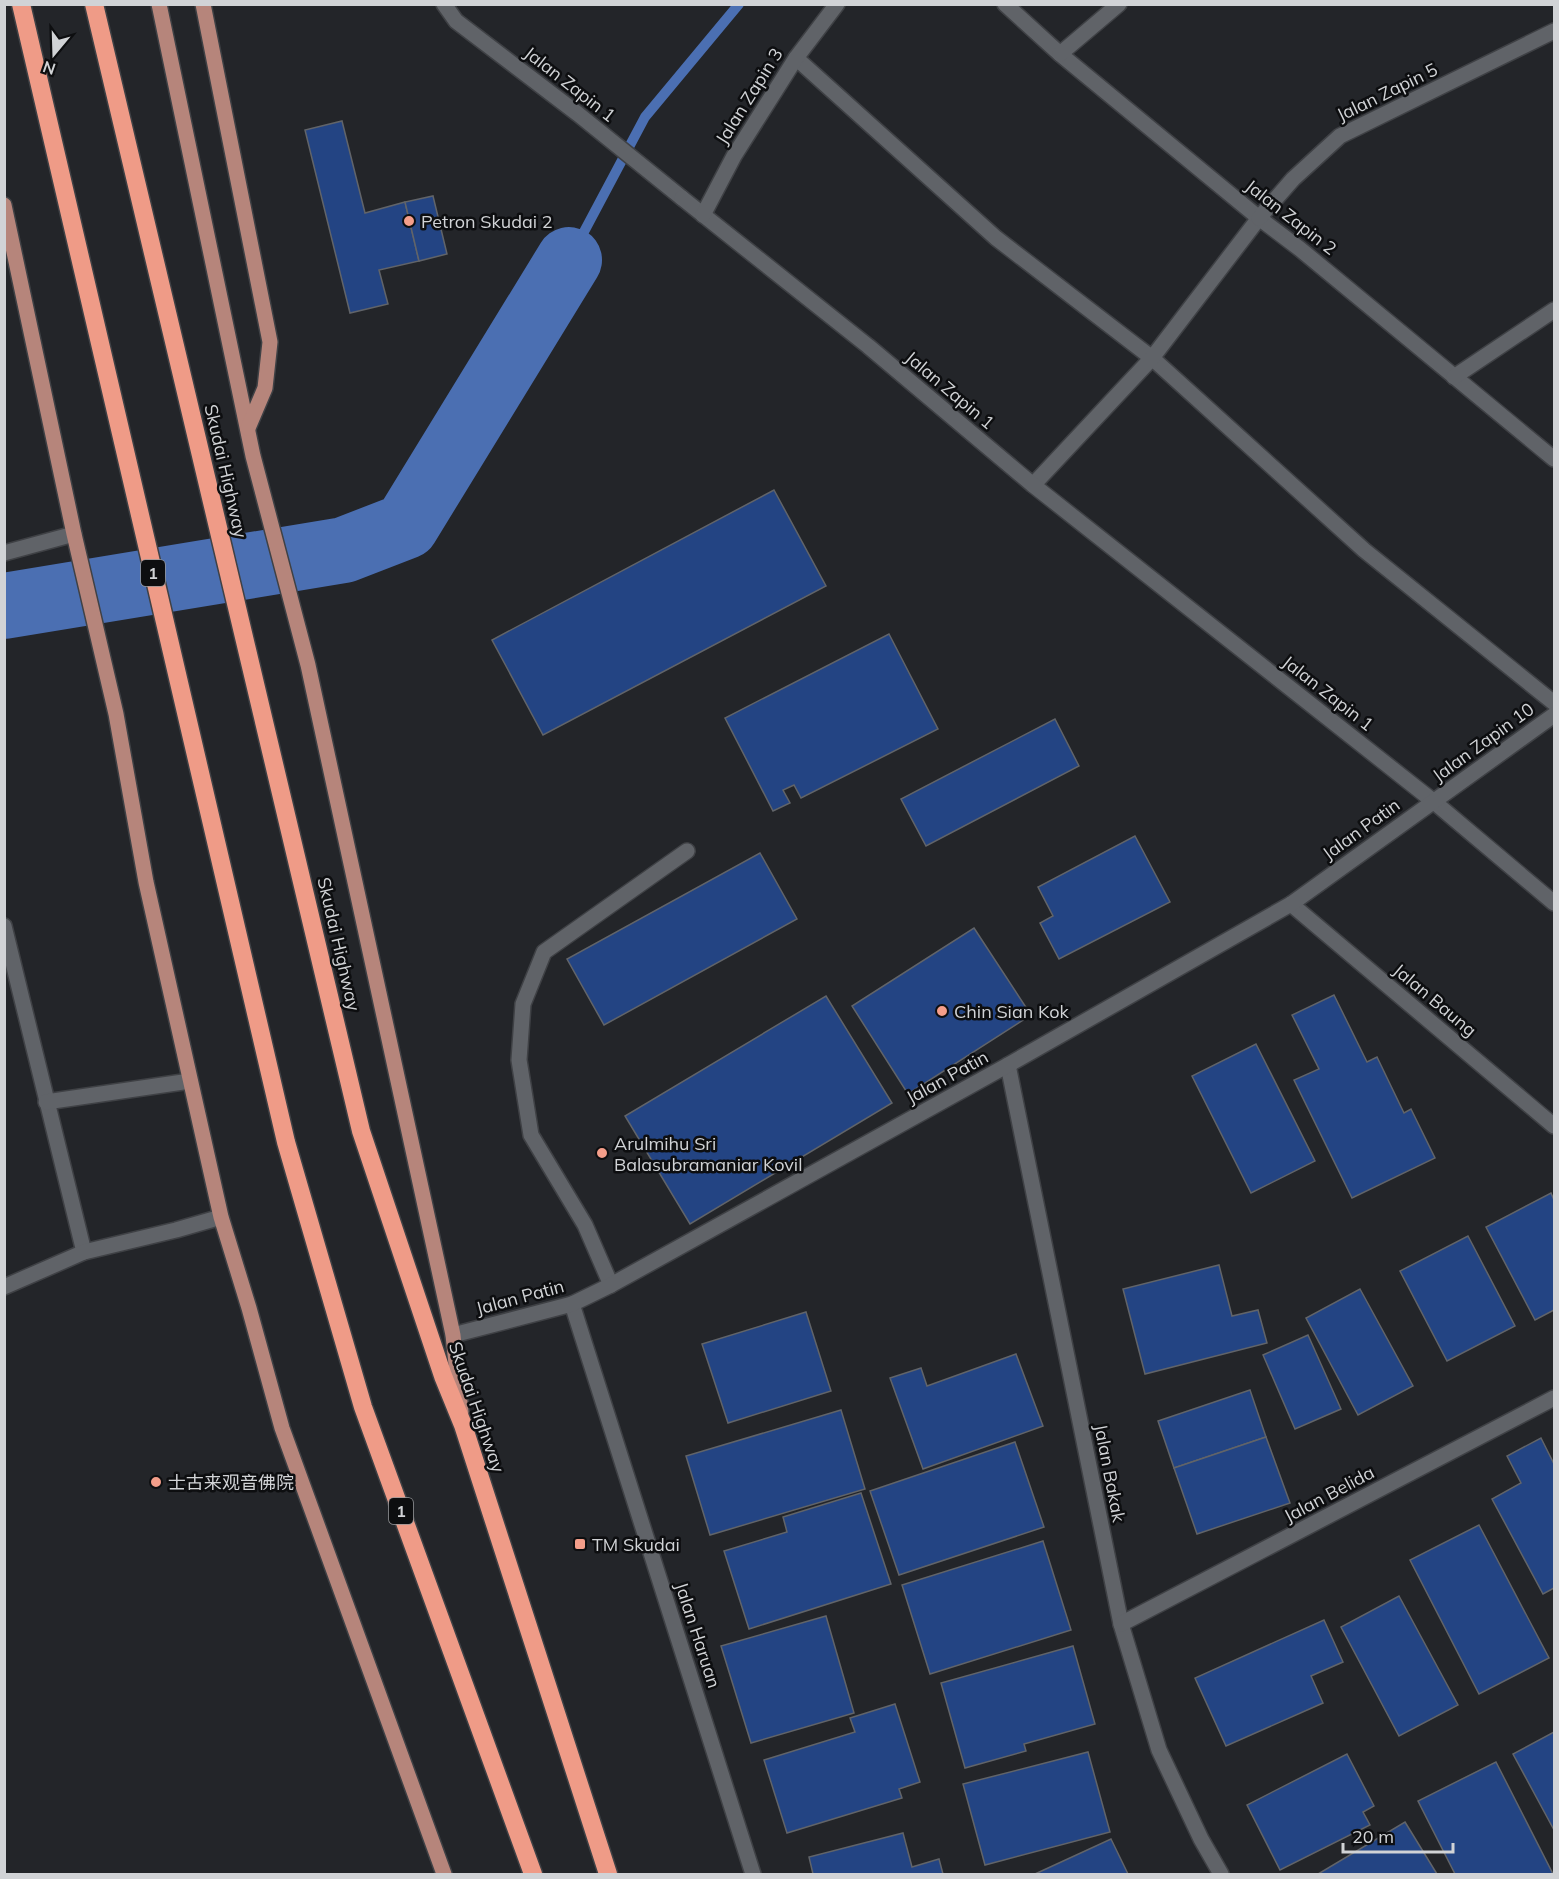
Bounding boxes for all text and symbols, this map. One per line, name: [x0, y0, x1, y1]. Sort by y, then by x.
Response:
north arrow: [24, 24, 84, 84]
street label: Jalan Zapin 1: [520, 41, 620, 127]
street label: Jalan Zapin 3: [710, 43, 788, 149]
text: N: [40, 57, 58, 80]
street label: Jalan Zapin 5: [1333, 58, 1441, 126]
street label: Jalan Zapin 2: [1241, 174, 1341, 260]
place label: Petron Skudai 2: [421, 210, 553, 233]
marker: Petron Skudai 2: [402, 214, 416, 228]
street label: Jalan Zapin 1: [901, 346, 999, 434]
street label: Skudai Highway: [199, 402, 253, 541]
road number: 1: [141, 560, 165, 586]
street label: Jalan Zapin 1: [1278, 650, 1378, 736]
street label: Jalan Zapin 10: [1428, 697, 1538, 787]
street label: Jalan Patin: [1318, 793, 1404, 865]
street label: Skudai Highway: [312, 875, 366, 1014]
street label: Jalan Baung: [1389, 958, 1481, 1042]
place label: Chin Sian Kok: [954, 1000, 1069, 1023]
marker: Chin Sian Kok: [935, 1004, 949, 1018]
street label: Jalan Patin: [902, 1045, 992, 1109]
place label: Arulmihu Sri Balasubramaniar Kovil: [614, 1132, 802, 1176]
marker: Arulmihu Sri Balasubramaniar Kovil: [595, 1146, 609, 1160]
street label: Jalan Patin: [473, 1274, 567, 1320]
street label: Skudai Highway: [444, 1339, 510, 1476]
street label: Jalan Bakak: [1089, 1422, 1131, 1525]
street label: Jalan Belida: [1280, 1461, 1378, 1527]
place label: 士古来观音佛院: [168, 1471, 294, 1494]
marker: 士古来观音佛院: [149, 1475, 163, 1489]
road number: 1: [389, 1498, 413, 1524]
place label: TM Skudai: [592, 1533, 680, 1556]
marker: TM Skudai: [573, 1537, 587, 1551]
street label: Jalan Haruan: [670, 1579, 726, 1691]
scale bar: [1343, 1816, 1452, 1854]
text: 20 m: [1352, 1825, 1394, 1848]

